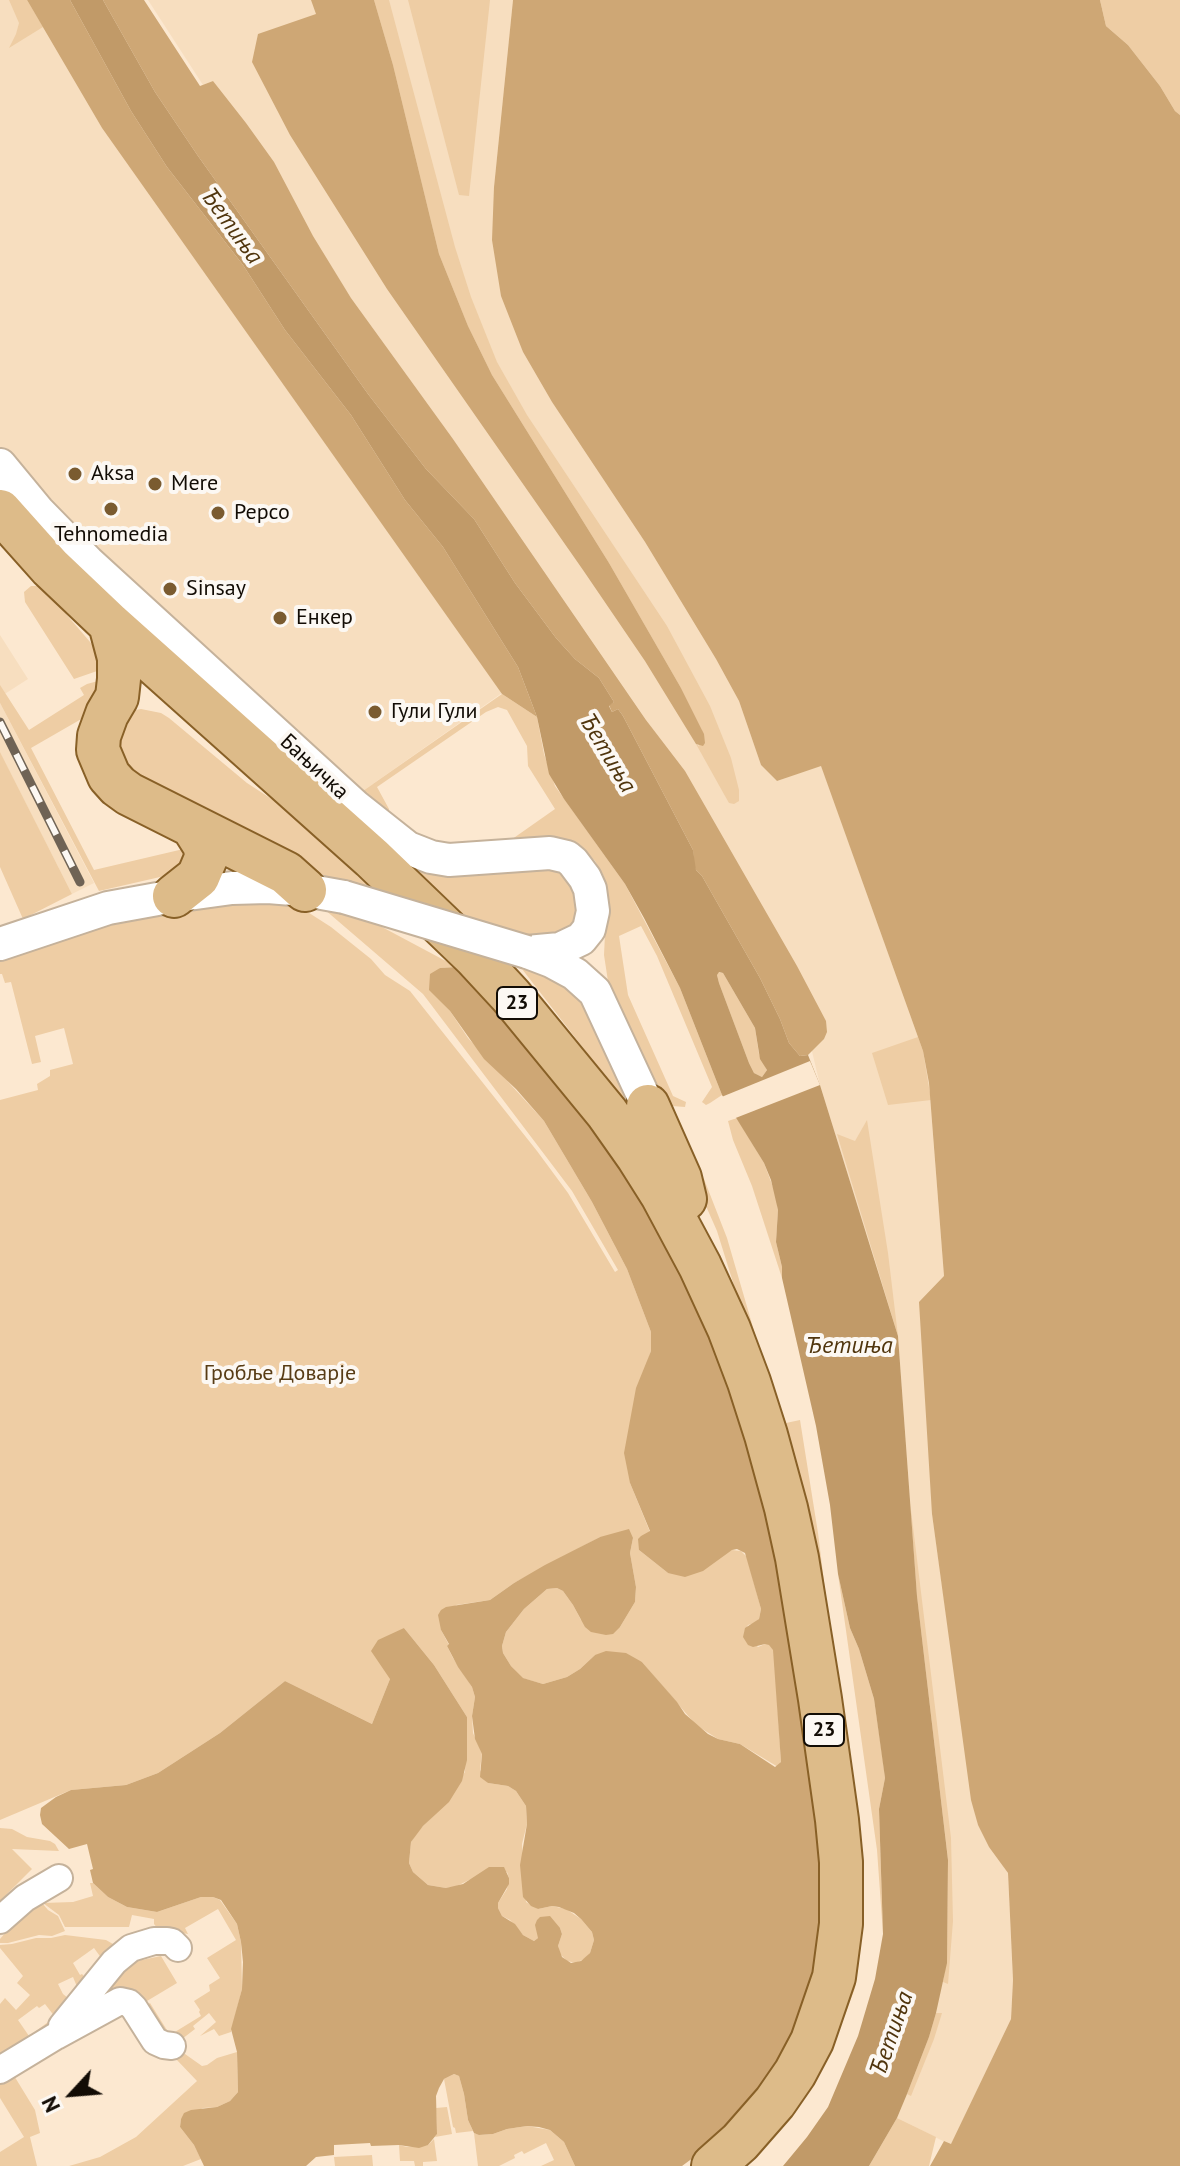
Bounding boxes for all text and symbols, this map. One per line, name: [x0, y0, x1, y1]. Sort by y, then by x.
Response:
water label: Ђетиња: [194, 182, 268, 270]
place label: Aksa: [91, 461, 135, 487]
marker: Aksa: [66, 465, 84, 483]
place label: Mere: [171, 471, 218, 497]
marker: Mere: [146, 475, 164, 493]
marker: Tehnomedia: [102, 500, 120, 518]
place label: Pepco: [234, 500, 290, 526]
marker: Pepco: [209, 504, 227, 522]
place label: Tehnomedia: [54, 522, 168, 548]
place label: Sinsay: [186, 576, 246, 602]
marker: Sinsay: [161, 580, 179, 598]
place label: Енкер: [296, 605, 353, 631]
marker: Енкер: [271, 609, 289, 627]
place label: Гули Гули: [391, 699, 478, 725]
marker: Гули Гули: [366, 703, 384, 721]
water label: Ђетиња: [572, 708, 642, 798]
street label: Бањичка: [274, 729, 354, 805]
road number: 23: [497, 987, 537, 1019]
water label: Ђетиња: [805, 1332, 893, 1360]
park label: Гробље Доварје: [204, 1361, 356, 1387]
road number: 23: [804, 1714, 844, 1746]
water label: Ђетиња: [864, 1988, 920, 2080]
north arrow: [32, 2054, 112, 2134]
text: N: [35, 2092, 66, 2117]

